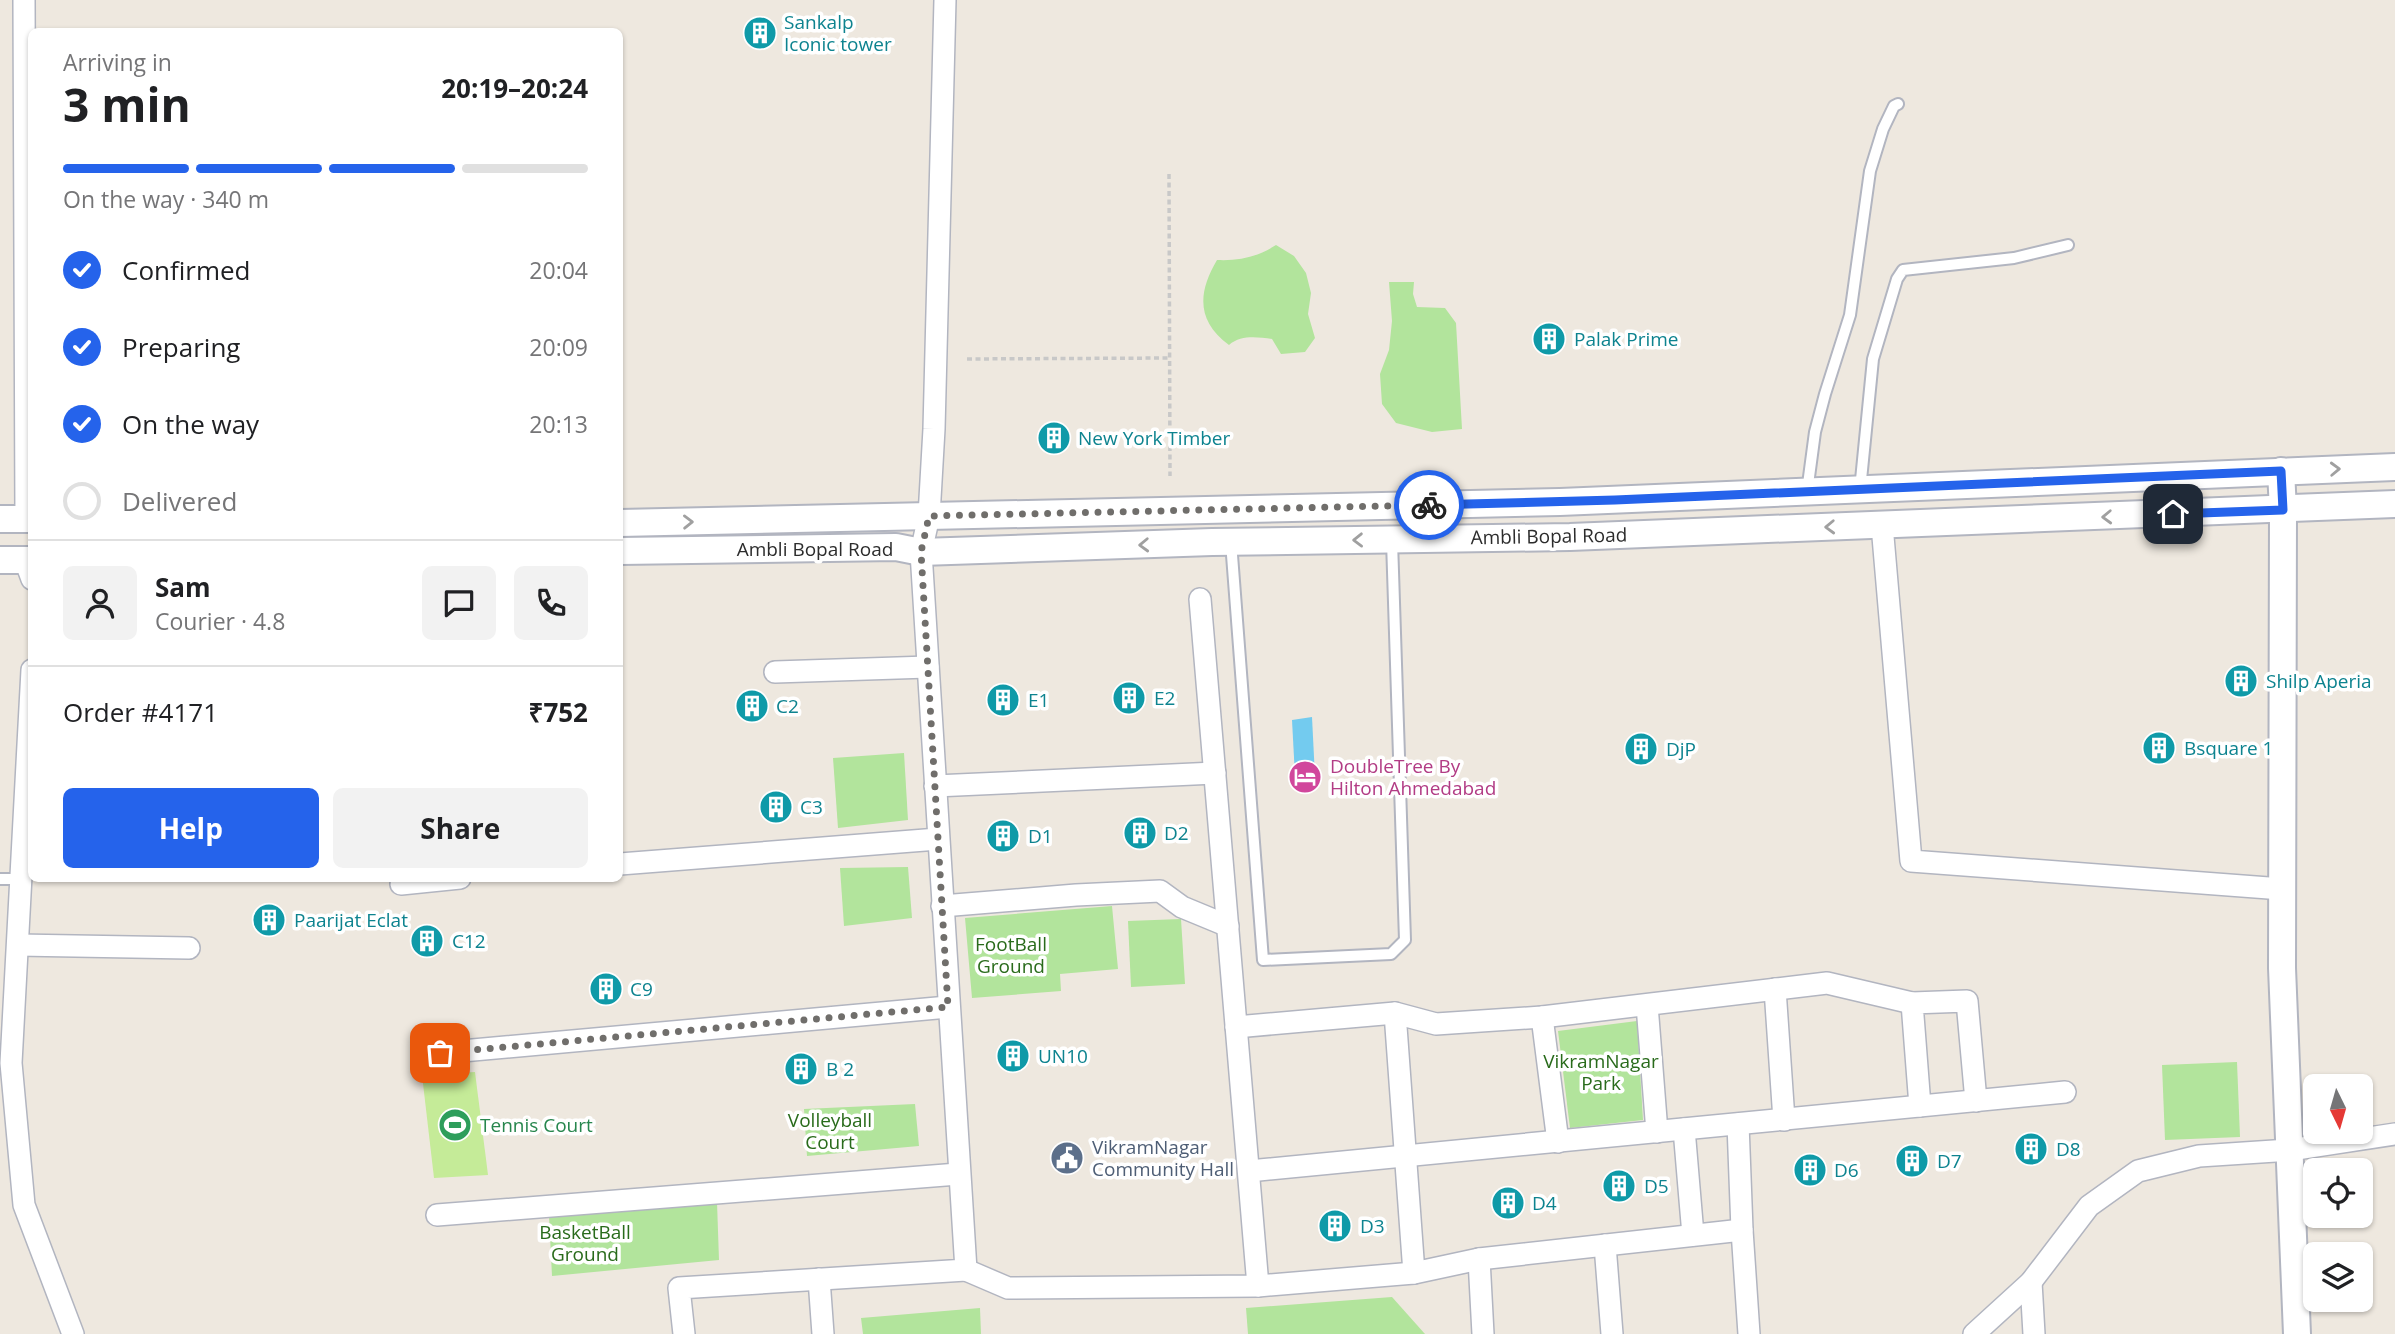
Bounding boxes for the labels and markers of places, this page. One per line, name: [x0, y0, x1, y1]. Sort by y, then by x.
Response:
place label: Sankalp Iconic tower: [784, 9, 892, 57]
building icon: Sankalp Iconic tower: [741, 14, 779, 52]
building icon: Palak Prime: [1530, 320, 1568, 358]
place label: Palak Prime: [1574, 326, 1679, 352]
building icon: New York Timber: [1035, 419, 1073, 457]
place label: New York Timber: [1078, 425, 1231, 451]
pin: [2143, 484, 2203, 544]
building icon: Shilp Aperia: [2222, 662, 2260, 700]
place label: Shilp Aperia: [2266, 668, 2372, 694]
building icon: E2: [1110, 679, 1148, 717]
building icon: E1: [984, 681, 1022, 719]
place label: E2: [1154, 685, 1175, 711]
building icon: C2: [733, 687, 771, 725]
place label: E1: [1028, 687, 1049, 713]
place label: C2: [776, 693, 799, 719]
building icon: Bsquare 1: [2140, 729, 2178, 767]
building icon: DjP: [1622, 730, 1660, 768]
place label: Bsquare 1: [2184, 735, 2273, 761]
place label: DjP: [1666, 736, 1696, 762]
place label: DoubleTree By Hilton Ahmedabad: [1330, 753, 1496, 801]
hotel icon: DoubleTree By Hilton Ahmedabad: [1286, 758, 1324, 796]
building icon: C3: [757, 788, 795, 826]
place label: C3: [800, 794, 823, 820]
building icon: D2: [1121, 814, 1159, 852]
building icon: D1: [984, 817, 1022, 855]
place label: D2: [1164, 820, 1189, 846]
place label: D1: [1028, 823, 1053, 849]
building icon: Paarijat Eclat: [250, 901, 288, 939]
place label: Paarijat Eclat: [294, 907, 408, 933]
building icon: C12: [408, 922, 446, 960]
place label: C12: [452, 928, 486, 954]
building icon: C9: [587, 970, 625, 1008]
place label: C9: [630, 976, 653, 1002]
pin: [410, 1023, 470, 1083]
building icon: UN10: [994, 1037, 1032, 1075]
place label: UN10: [1038, 1043, 1088, 1069]
building icon: B 2: [782, 1050, 820, 1088]
place label: B 2: [826, 1056, 854, 1082]
sports icon: Tennis Court: [436, 1106, 474, 1144]
place label: Tennis Court: [480, 1112, 593, 1138]
building icon: D8: [2012, 1130, 2050, 1168]
place label: VikramNagar Community Hall: [1092, 1134, 1234, 1182]
place label: D8: [2056, 1136, 2081, 1162]
public building icon: VikramNagar Community Hall: [1048, 1139, 1086, 1177]
building icon: D7: [1893, 1142, 1931, 1180]
place label: D7: [1937, 1148, 1962, 1174]
building icon: D6: [1791, 1151, 1829, 1189]
place label: D6: [1834, 1157, 1859, 1183]
building icon: D5: [1600, 1167, 1638, 1205]
place label: D5: [1644, 1173, 1669, 1199]
building icon: D4: [1489, 1184, 1527, 1222]
place label: D4: [1532, 1190, 1557, 1216]
building icon: D3: [1316, 1207, 1354, 1245]
place label: D3: [1360, 1213, 1385, 1239]

